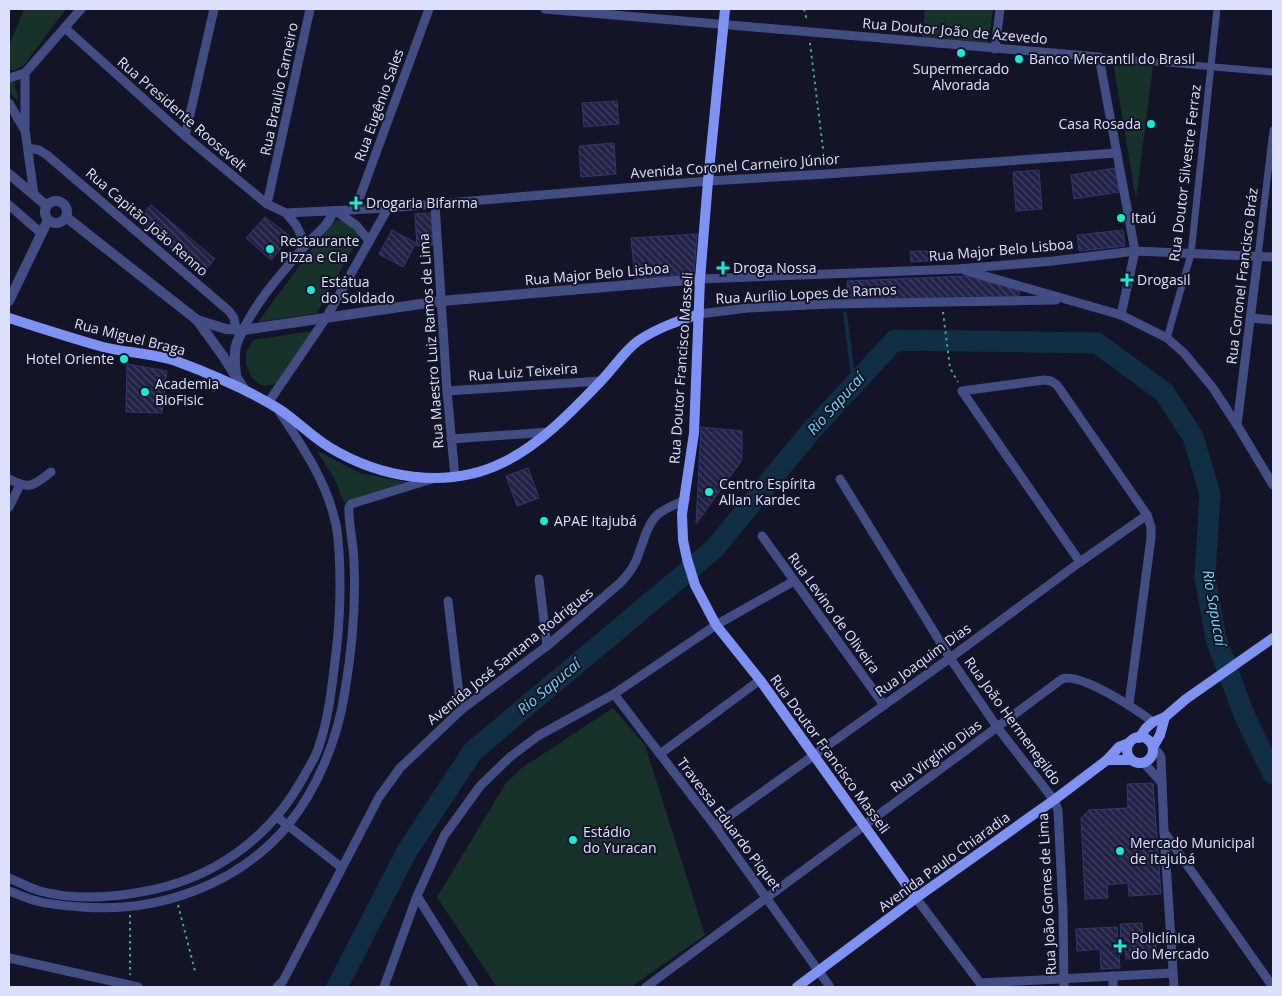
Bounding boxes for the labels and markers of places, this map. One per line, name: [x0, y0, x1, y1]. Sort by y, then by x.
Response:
marker: Supermercado Alvorada: [955, 47, 967, 59]
place label: Banco Mercantil do Brasil: [1029, 49, 1195, 68]
marker: Banco Mercantil do Brasil: [1013, 53, 1025, 65]
place label: Supermercado Alvorada: [913, 59, 1009, 94]
place label: Casa Rosada: [1058, 114, 1141, 133]
marker: Casa Rosada: [1145, 118, 1157, 130]
place label: Drogaria Bifarma: [366, 193, 478, 212]
marker: Drogaria Bifarma: [350, 197, 362, 209]
place label: Itaú: [1131, 208, 1156, 227]
marker: Itaú: [1115, 212, 1127, 224]
place label: Restaurante Pizza e Cia: [280, 231, 360, 266]
marker: Restaurante Pizza e Cia: [264, 243, 276, 255]
place label: Droga Nossa: [733, 258, 816, 277]
marker: Droga Nossa: [717, 262, 729, 274]
place label: Drogasil: [1137, 270, 1190, 289]
place label: Estátua do Soldado: [321, 272, 395, 307]
marker: Drogasil: [1121, 274, 1133, 286]
marker: Estátua do Soldado: [305, 284, 317, 296]
place label: Hotel Oriente: [26, 349, 114, 368]
marker: Hotel Oriente: [118, 353, 130, 365]
place label: Academia BioFisic: [155, 374, 219, 409]
marker: Academia BioFisic: [139, 386, 151, 398]
place label: Centro Espírita Allan Kardec: [719, 474, 816, 509]
marker: Centro Espírita Allan Kardec: [703, 486, 715, 498]
place label: APAE Itajubá: [554, 511, 637, 530]
marker: APAE Itajubá: [538, 515, 550, 527]
place label: Estádio do Yuracan: [583, 822, 657, 857]
place label: Mercado Municipal de Itajubá: [1130, 833, 1255, 868]
marker: Estádio do Yuracan: [567, 834, 579, 846]
marker: Mercado Municipal de Itajubá: [1114, 845, 1126, 857]
place label: Policlínica do Mercado: [1131, 928, 1209, 963]
marker: Policlínica do Mercado: [1113, 939, 1127, 953]

